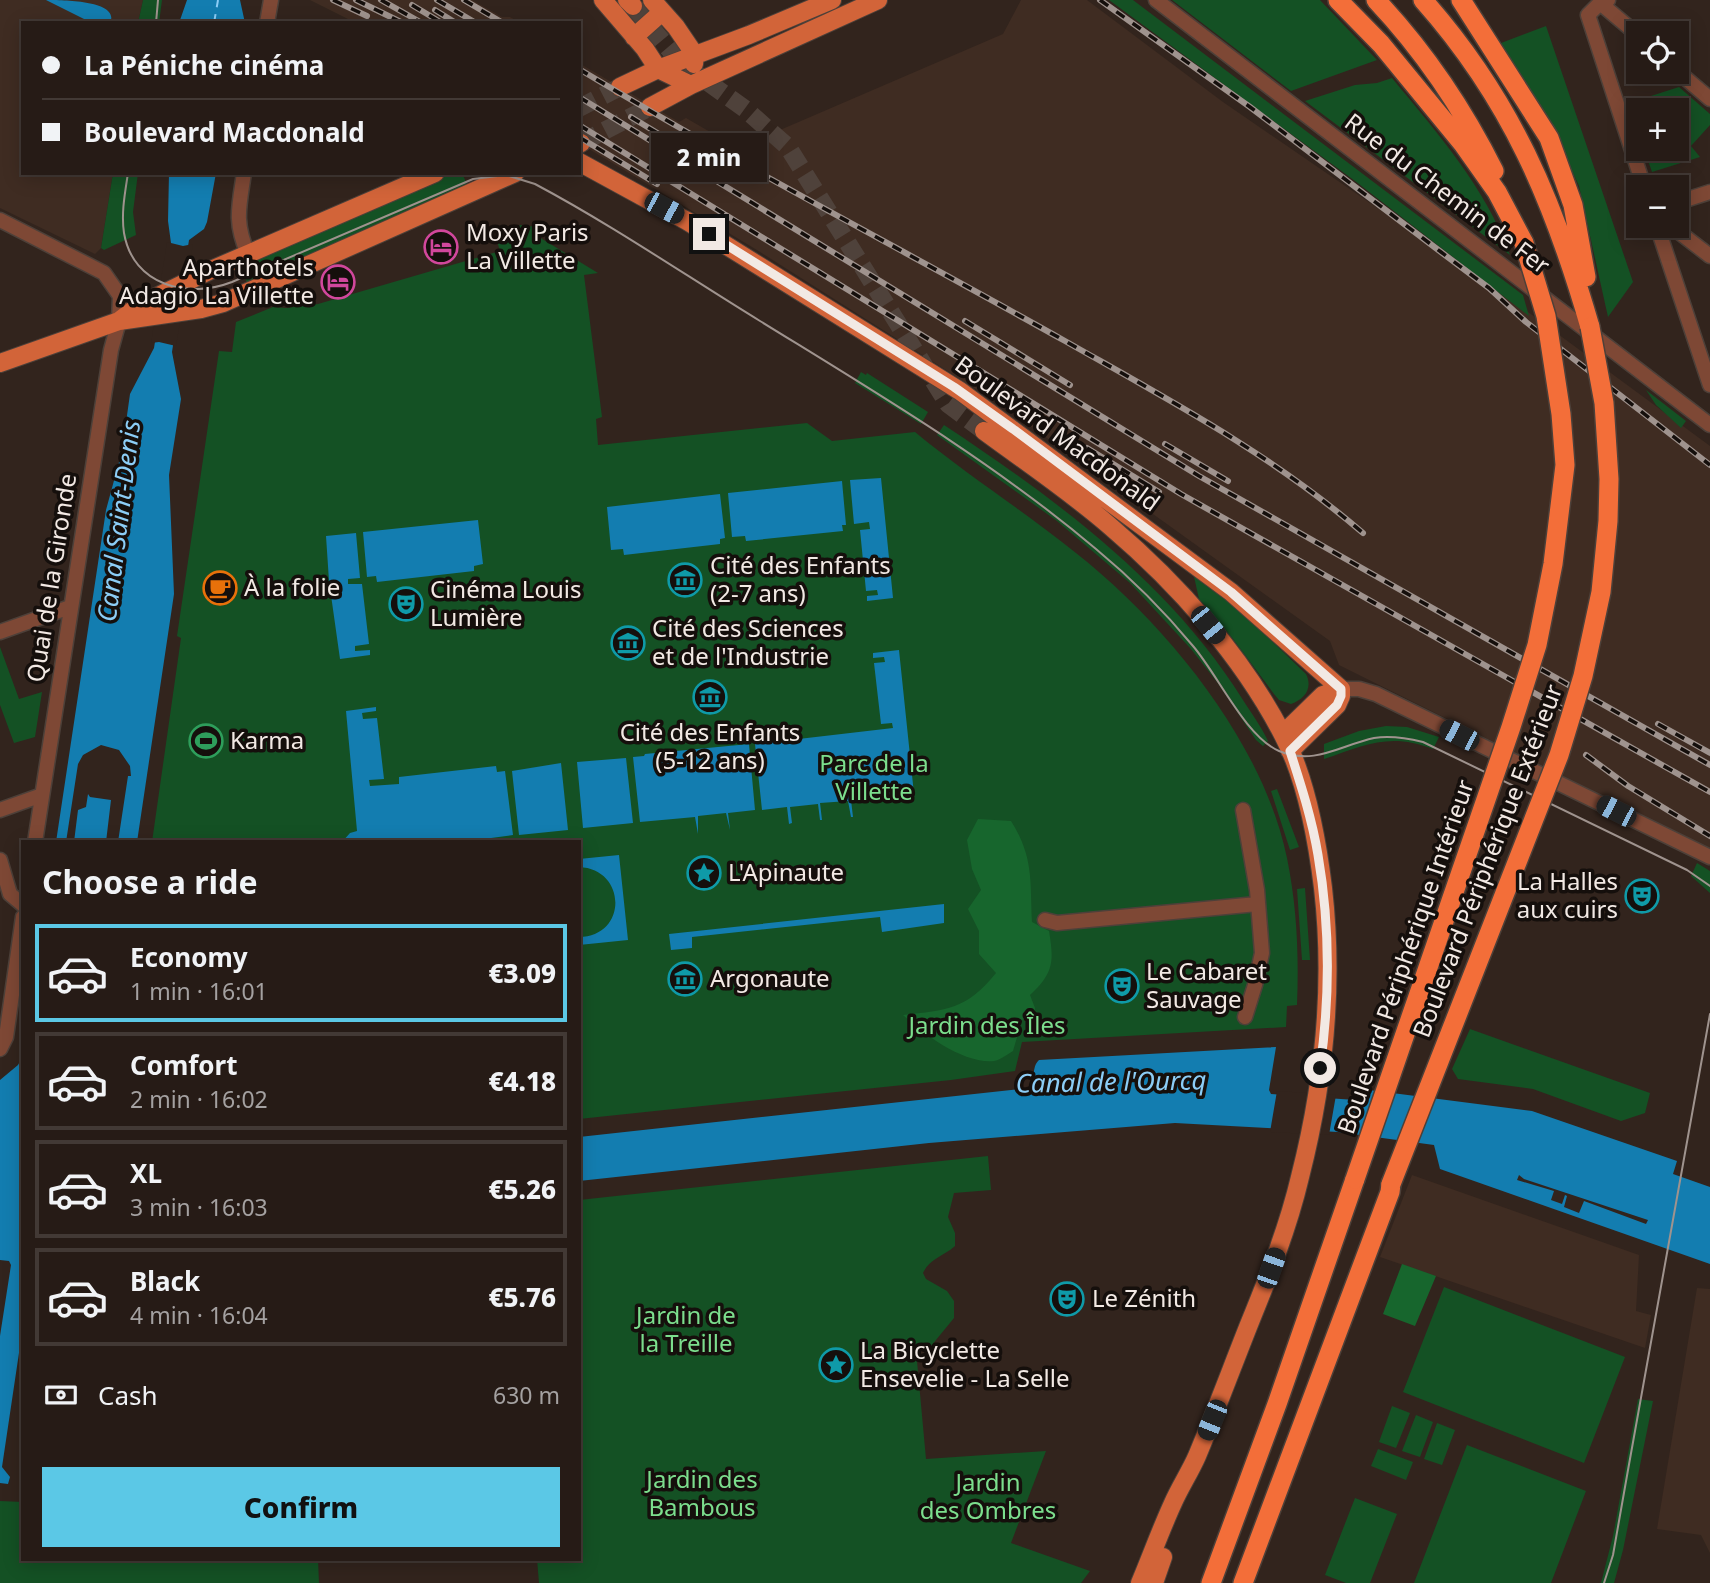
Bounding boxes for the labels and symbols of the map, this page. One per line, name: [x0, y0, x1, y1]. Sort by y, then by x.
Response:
street label: Rue du Chemin de Fer: [1339, 105, 1557, 281]
callout: 2 min: [651, 132, 767, 182]
car: [641, 189, 688, 227]
place label: Moxy Paris La Villette: [466, 215, 589, 276]
route end: [693, 218, 725, 250]
hotel icon: Moxy Paris La Villette: [422, 228, 460, 266]
place label: Aparthotels Adagio La Villette: [119, 250, 314, 311]
hotel icon: Aparthotels Adagio La Villette: [319, 263, 357, 301]
street label: Boulevard Macdonald: [949, 347, 1167, 518]
water label: Canal Saint-Denis: [88, 418, 148, 624]
street label: Quai de la Gironde: [18, 471, 83, 684]
place label: Cité des Enfants (2-7 ans): [710, 548, 891, 609]
museum icon: Cité des Enfants (2-7 ans): [666, 561, 704, 599]
cafe icon: À la folie: [201, 569, 239, 607]
place label: À la folie: [244, 570, 340, 603]
place label: Cinéma Louis Lumière: [430, 572, 582, 633]
theatre icon: Cinéma Louis Lumière: [387, 585, 425, 623]
car: [1187, 602, 1230, 648]
place label: Cité des Sciences et de l'Industrie: [652, 611, 844, 672]
museum icon: Cité des Sciences et de l'Industrie: [609, 624, 647, 662]
museum icon: Cité des Enfants (5-12 ans): [691, 678, 729, 716]
street label: Boulevard Périphérique Extérieur: [1404, 679, 1569, 1042]
place label: Cité des Enfants (5-12 ans): [620, 715, 800, 776]
car: [1436, 716, 1483, 754]
sports icon: Karma: [187, 722, 225, 760]
place label: Karma: [230, 723, 304, 756]
park label: Parc de la Villette: [819, 746, 929, 807]
street label: Boulevard Périphérique Intérieur: [1328, 775, 1481, 1138]
car: [1593, 792, 1640, 830]
place icon: L'Apinaute: [685, 854, 723, 892]
place label: L'Apinaute: [728, 855, 844, 888]
place label: La Halles aux cuirs: [1517, 864, 1618, 925]
theatre icon: La Halles aux cuirs: [1623, 877, 1661, 915]
place label: Le Cabaret Sauvage: [1146, 954, 1267, 1015]
museum icon: Argonaute: [666, 960, 704, 998]
place label: Argonaute: [710, 961, 830, 994]
theatre icon: Le Cabaret Sauvage: [1103, 967, 1141, 1005]
park label: Jardin des Îles: [907, 1008, 1065, 1041]
route start: [1304, 1052, 1336, 1084]
water label: Canal de l'Ourcq: [1015, 1061, 1207, 1101]
car: [1255, 1245, 1288, 1291]
theatre icon: Le Zénith: [1048, 1280, 1086, 1318]
place label: Le Zénith: [1092, 1281, 1196, 1314]
park label: Jardin de la Treille: [634, 1298, 736, 1359]
place label: La Bicyclette Ensevelie - La Selle: [860, 1333, 1070, 1394]
place icon: La Bicyclette Ensevelie - La Selle: [817, 1346, 855, 1384]
car: [1195, 1397, 1230, 1443]
park label: Jardin des Bambous: [644, 1462, 758, 1523]
park label: Jardin des Ombres: [920, 1465, 1056, 1526]

